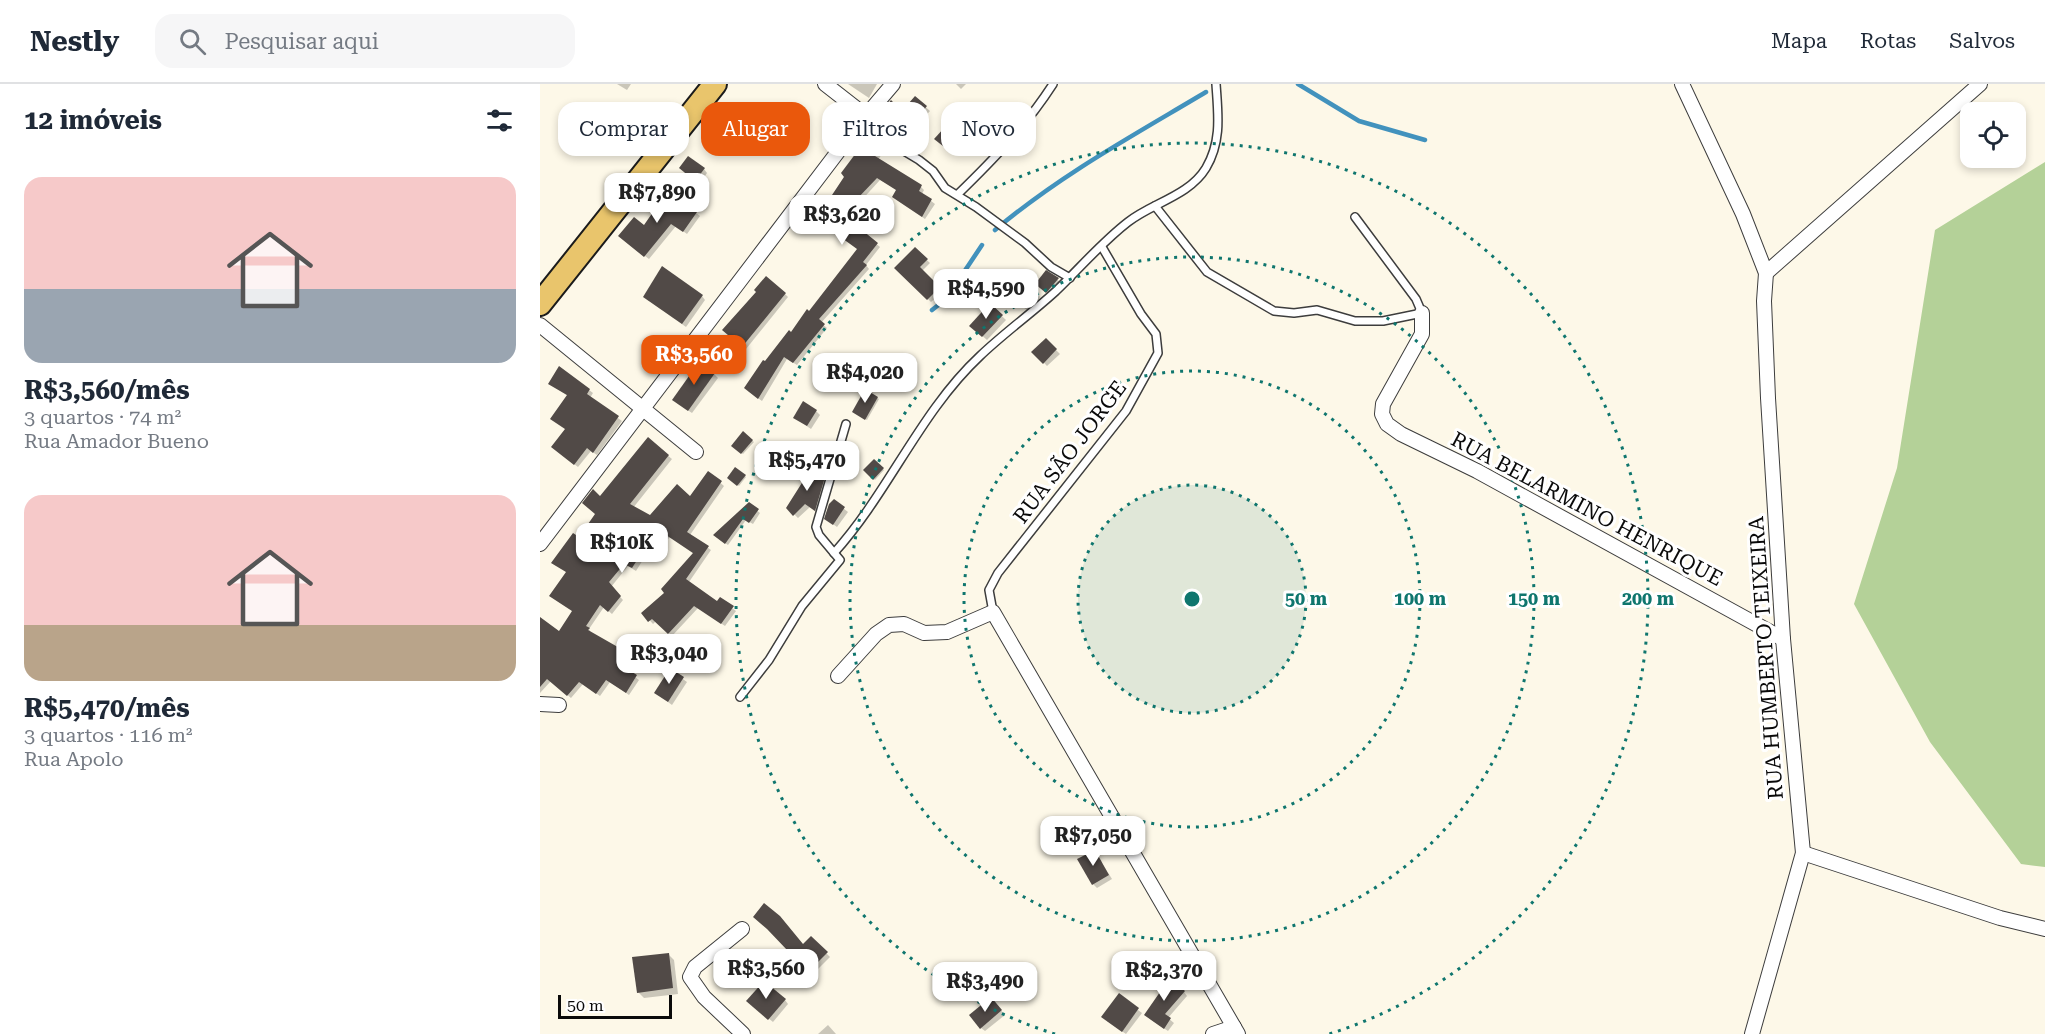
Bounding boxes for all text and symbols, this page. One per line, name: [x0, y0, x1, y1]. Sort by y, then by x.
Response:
search box: [155, 14, 575, 68]
text: Nestly: [30, 25, 119, 58]
icon: search: [176, 25, 209, 58]
text: Pesquisar aqui: [224, 29, 379, 54]
text: Mapa: [1771, 29, 1827, 53]
text: Rotas: [1860, 29, 1916, 53]
text: Salvos: [1949, 29, 2015, 53]
chip: Comprar: [558, 102, 689, 156]
chip: Alugar: [701, 102, 810, 156]
chip: Filtros: [822, 102, 929, 156]
chip: Novo: [941, 102, 1036, 156]
map controls: [1960, 102, 2026, 168]
button: locate: [1960, 102, 2026, 168]
icon: filters: [483, 104, 516, 137]
text: 12 imóveis: [24, 105, 162, 135]
pin: R$7,890: [602, 173, 712, 224]
text: R$7,890: [618, 180, 696, 204]
pin: R$3,620: [787, 195, 897, 246]
text: R$3,620: [803, 202, 881, 226]
icon: home: [216, 216, 324, 324]
pin: R$4,590: [931, 269, 1041, 320]
text: R$4,590: [947, 276, 1025, 300]
pin: R$3,560: [639, 335, 749, 386]
text: R$3,560: [655, 342, 733, 366]
pin: R$4,020: [810, 353, 920, 404]
text: R$4,020: [826, 360, 904, 384]
text: R$3,560/mês: [24, 375, 190, 405]
street label: RUA SÃO JORGE: [1008, 375, 1131, 528]
text: 3 quartos · 74 m²: [24, 405, 181, 429]
street label: RUA BELARMINO HENRIQUE: [1447, 427, 1727, 591]
text: Rua Amador Bueno: [24, 429, 209, 453]
pin: R$5,470: [752, 441, 862, 492]
text: R$5,470: [768, 448, 846, 472]
street label: RUA HUMBERTO TEIXEIRA: [1744, 515, 1788, 800]
pin: R$10K: [580, 523, 664, 574]
text: R$10K: [590, 530, 654, 554]
icon: home: [216, 534, 324, 642]
text: 50 m: [1285, 588, 1328, 609]
text: 100 m: [1394, 588, 1447, 609]
text: 150 m: [1508, 588, 1561, 609]
text: 200 m: [1622, 588, 1675, 609]
centre of rings: [1182, 589, 1202, 609]
pin: R$3,040: [614, 634, 724, 685]
text: R$3,040: [630, 641, 708, 665]
text: R$5,470/mês: [24, 693, 190, 723]
text: 3 quartos · 116 m²: [24, 723, 192, 747]
text: Rua Apolo: [24, 747, 124, 771]
pin: R$7,050: [1038, 816, 1148, 867]
text: R$7,050: [1054, 823, 1132, 847]
pin: R$3,560: [711, 949, 821, 1000]
pin: R$2,370: [1109, 951, 1219, 1002]
text: R$3,560: [727, 956, 805, 980]
text: R$2,370: [1125, 958, 1203, 982]
pin: R$3,490: [930, 962, 1040, 1013]
text: R$3,490: [946, 969, 1024, 993]
scale bar: [558, 992, 672, 1020]
text: 50 m: [567, 996, 604, 1015]

